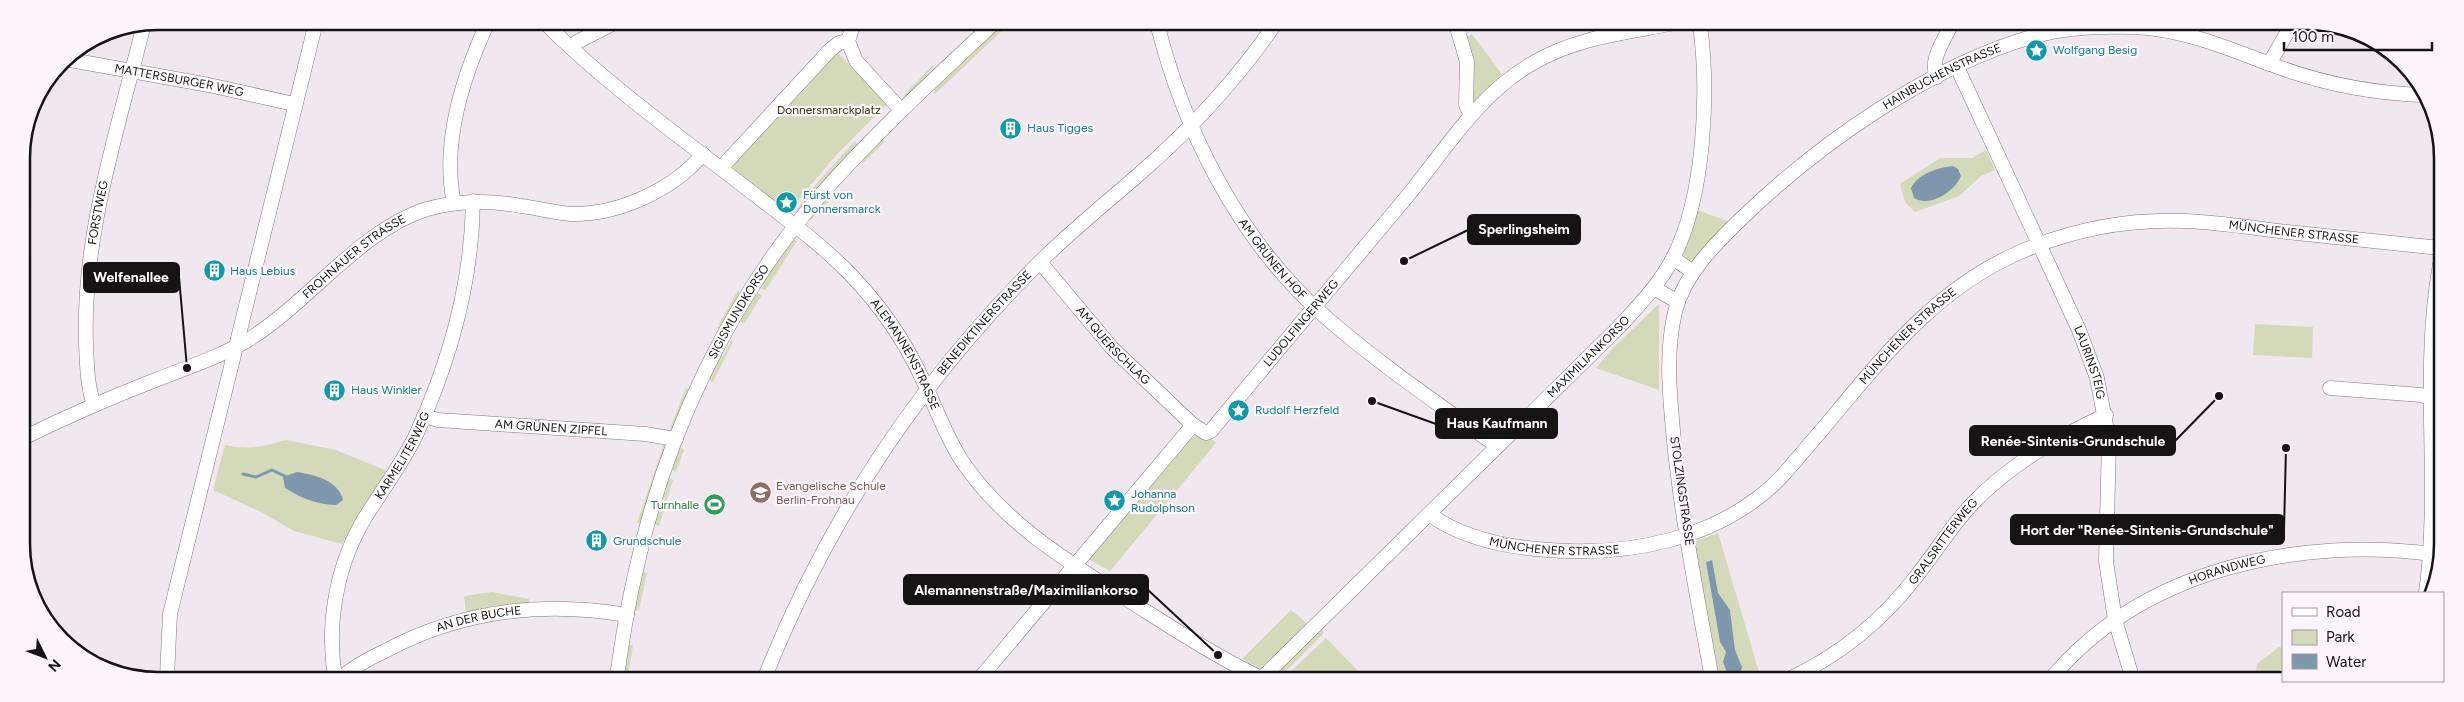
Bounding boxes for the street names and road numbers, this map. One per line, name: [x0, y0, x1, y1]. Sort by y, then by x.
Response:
street label: HAINBUCHENSTRASSE: [1880, 41, 2003, 112]
street label: MATTERSBURGER WEG: [113, 61, 245, 100]
street label: FORSTWEG: [85, 179, 111, 246]
street label: FROHNAUER STRASSE: [300, 212, 408, 301]
street label: AM GRÜNEN HOF: [1236, 216, 1310, 302]
street label: MÜNCHENER STRASSE: [2228, 218, 2360, 246]
street label: SIGISMUNDKORSO: [705, 262, 772, 361]
street label: BENEDIKTINERSTRASSE: [934, 268, 1034, 378]
street label: LUDOLFINGERWEG: [1261, 277, 1341, 369]
street label: MÜNCHENER STRASSE: [1856, 285, 1959, 387]
street label: ALEMANNENSTRASSE: [868, 296, 942, 412]
street label: AM QUERSCHLAG: [1073, 304, 1153, 387]
street label: MAXIMILIANKORSO: [1544, 313, 1633, 400]
street label: LAURINSTEIG: [2071, 323, 2108, 400]
street label: KARMELITERWEG: [372, 410, 432, 502]
street label: AM GRÜNEN ZIPFEL: [494, 417, 609, 438]
street label: STOLZINGSTRASSE: [1667, 435, 1697, 547]
street label: GRALSRITTERWEG: [1906, 496, 1981, 587]
street label: MÜNCHENER STRASSE: [1488, 534, 1620, 558]
street label: HORANDWEG: [2187, 552, 2266, 588]
street label: AN DER BUCHE: [434, 603, 522, 635]

